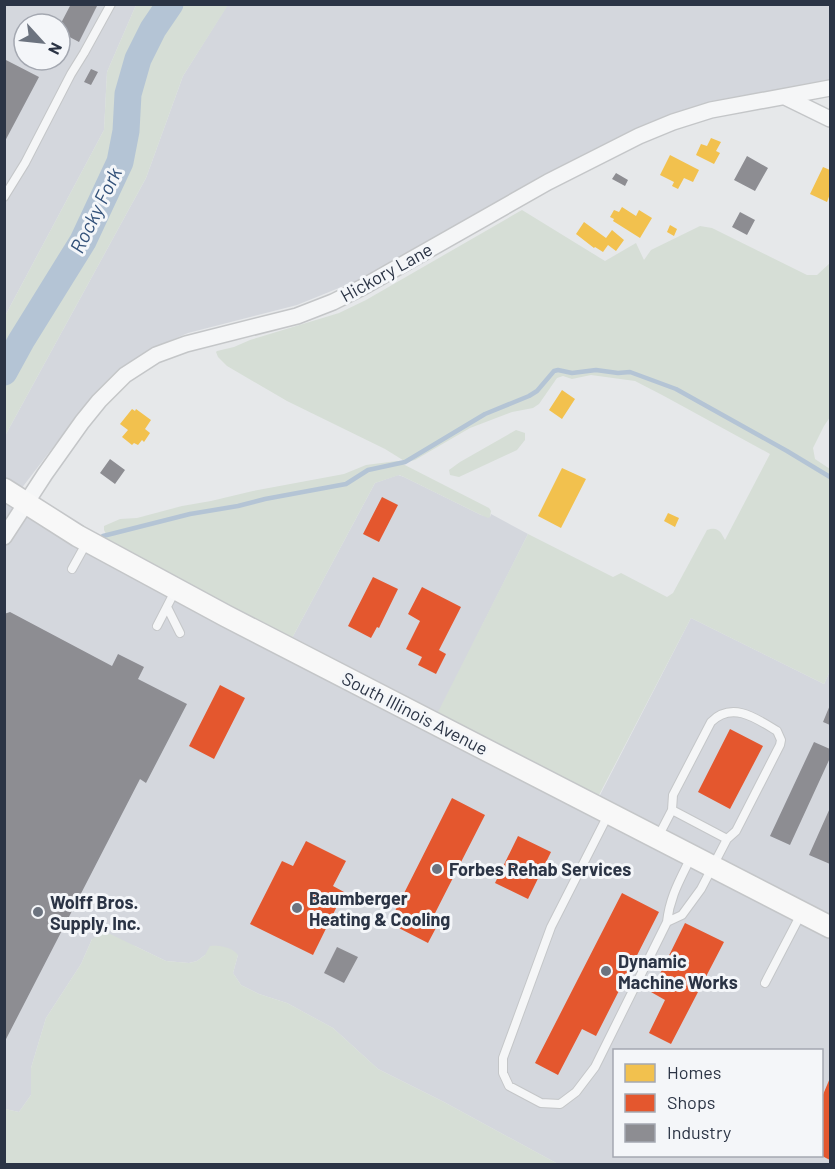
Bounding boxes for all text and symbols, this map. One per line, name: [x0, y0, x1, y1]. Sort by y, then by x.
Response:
north arrow: [12, 12, 72, 72]
text: N: [45, 40, 67, 58]
water label: Rocky Fork: [64, 163, 126, 257]
street label: Hickory Lane: [336, 238, 436, 306]
street label: South Illinois Avenue: [338, 667, 492, 759]
place label: Forbes Rehab Services: [449, 858, 631, 880]
marker: Forbes Rehab Services: [430, 862, 444, 876]
place label: Baumberger Heating & Cooling: [309, 887, 450, 930]
place label: Wolff Bros. Supply, Inc.: [50, 891, 141, 934]
marker: Baumberger Heating & Cooling: [290, 901, 304, 915]
marker: Wolff Bros. Supply, Inc.: [31, 905, 45, 919]
place label: Dynamic Machine Works: [618, 950, 738, 993]
marker: Dynamic Machine Works: [599, 964, 613, 978]
legend: [613, 1049, 823, 1157]
text: Homes: [667, 1061, 721, 1083]
text: Shops: [667, 1091, 716, 1113]
text: Industry: [667, 1121, 731, 1143]

